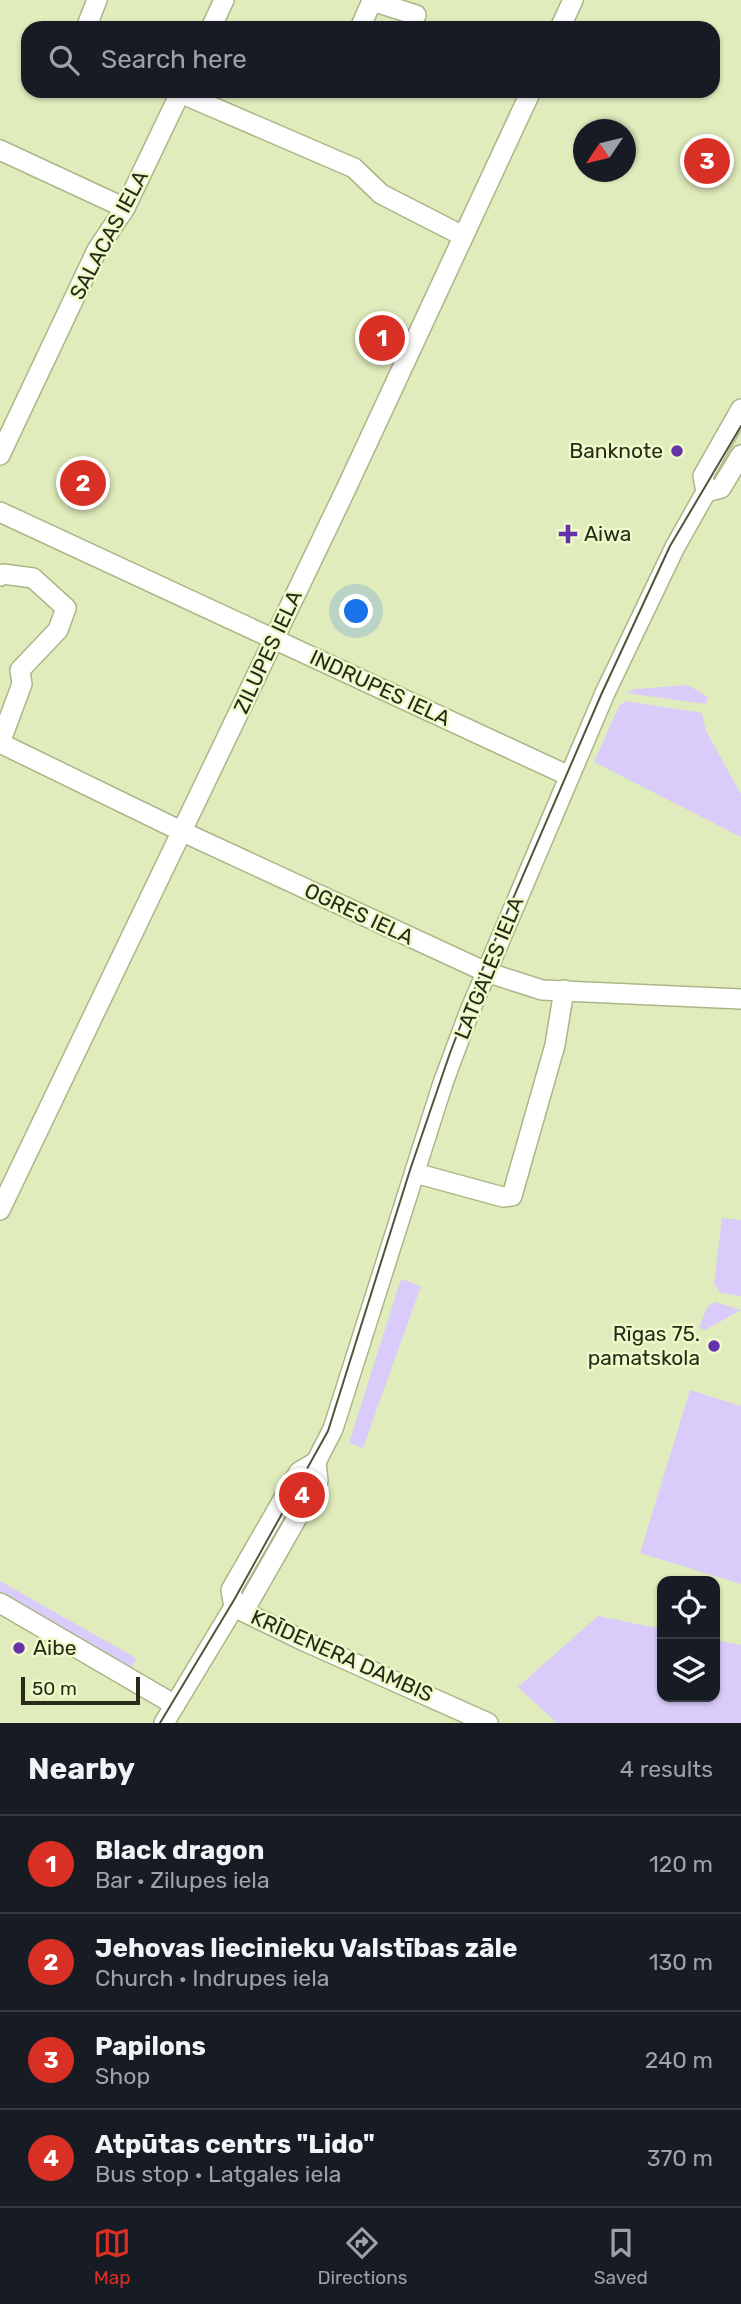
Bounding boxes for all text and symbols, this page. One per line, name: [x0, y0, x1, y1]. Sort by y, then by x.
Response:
search box: [21, 21, 720, 98]
icon: search: [45, 41, 83, 79]
text: Search here: [101, 44, 247, 75]
north arrow: [573, 119, 636, 182]
pin: 3: [684, 135, 730, 187]
street label: SALACAS IELA: [64, 166, 153, 304]
pin: 1: [359, 312, 405, 364]
place label: Banknote: [569, 438, 663, 463]
marker: Banknote: [669, 443, 685, 459]
pin: 2: [60, 457, 106, 509]
place label: Aiwa: [584, 521, 631, 546]
marker: Aiwa: [558, 524, 578, 544]
street label: ZILUPES IELA: [228, 586, 307, 717]
your location: [339, 594, 373, 628]
street label: INDRUPES IELA: [306, 644, 454, 731]
street label: OGRES IELA: [301, 877, 418, 950]
street label: LATGALES IELA: [449, 893, 528, 1043]
place label: Rīgas 75. pamatskola: [588, 1321, 700, 1370]
marker: Rīgas 75. pamatskola: [706, 1338, 722, 1354]
pin: 4: [279, 1469, 325, 1521]
map controls: [657, 1576, 720, 1702]
button: locate: [657, 1576, 720, 1639]
street label: KRĪDENERA DAMBIS: [247, 1604, 437, 1707]
place label: Aibe: [33, 1635, 76, 1660]
button: layers: [657, 1639, 720, 1702]
marker: Aibe: [11, 1640, 27, 1656]
scale bar: [21, 1674, 140, 1706]
text: 50 m: [32, 1677, 77, 1700]
text: Nearby: [28, 1751, 135, 1787]
text: 4 results: [620, 1755, 713, 1783]
text: Black dragon: [95, 1835, 264, 1866]
text: 1: [45, 1850, 57, 1878]
text: 120 m: [649, 1850, 713, 1878]
text: Bar · Zilupes iela: [95, 1866, 270, 1894]
text: Jehovas liecinieku Valstības zāle: [95, 1933, 517, 1964]
text: 2: [44, 1948, 58, 1976]
text: 130 m: [649, 1948, 713, 1976]
text: Church · Indrupes iela: [95, 1964, 329, 1992]
text: Papilons: [95, 2031, 206, 2062]
text: 3: [43, 2046, 59, 2074]
text: 240 m: [645, 2046, 713, 2074]
text: Shop: [95, 2062, 150, 2090]
text: Atpūtas centrs "Lido": [95, 2129, 375, 2160]
text: 4: [43, 2144, 59, 2172]
text: 370 m: [647, 2144, 713, 2172]
text: Bus stop · Latgales iela: [95, 2160, 342, 2188]
tab: Map: [93, 2224, 131, 2289]
tab: Directions: [317, 2224, 407, 2289]
tab: Saved: [594, 2224, 648, 2289]

